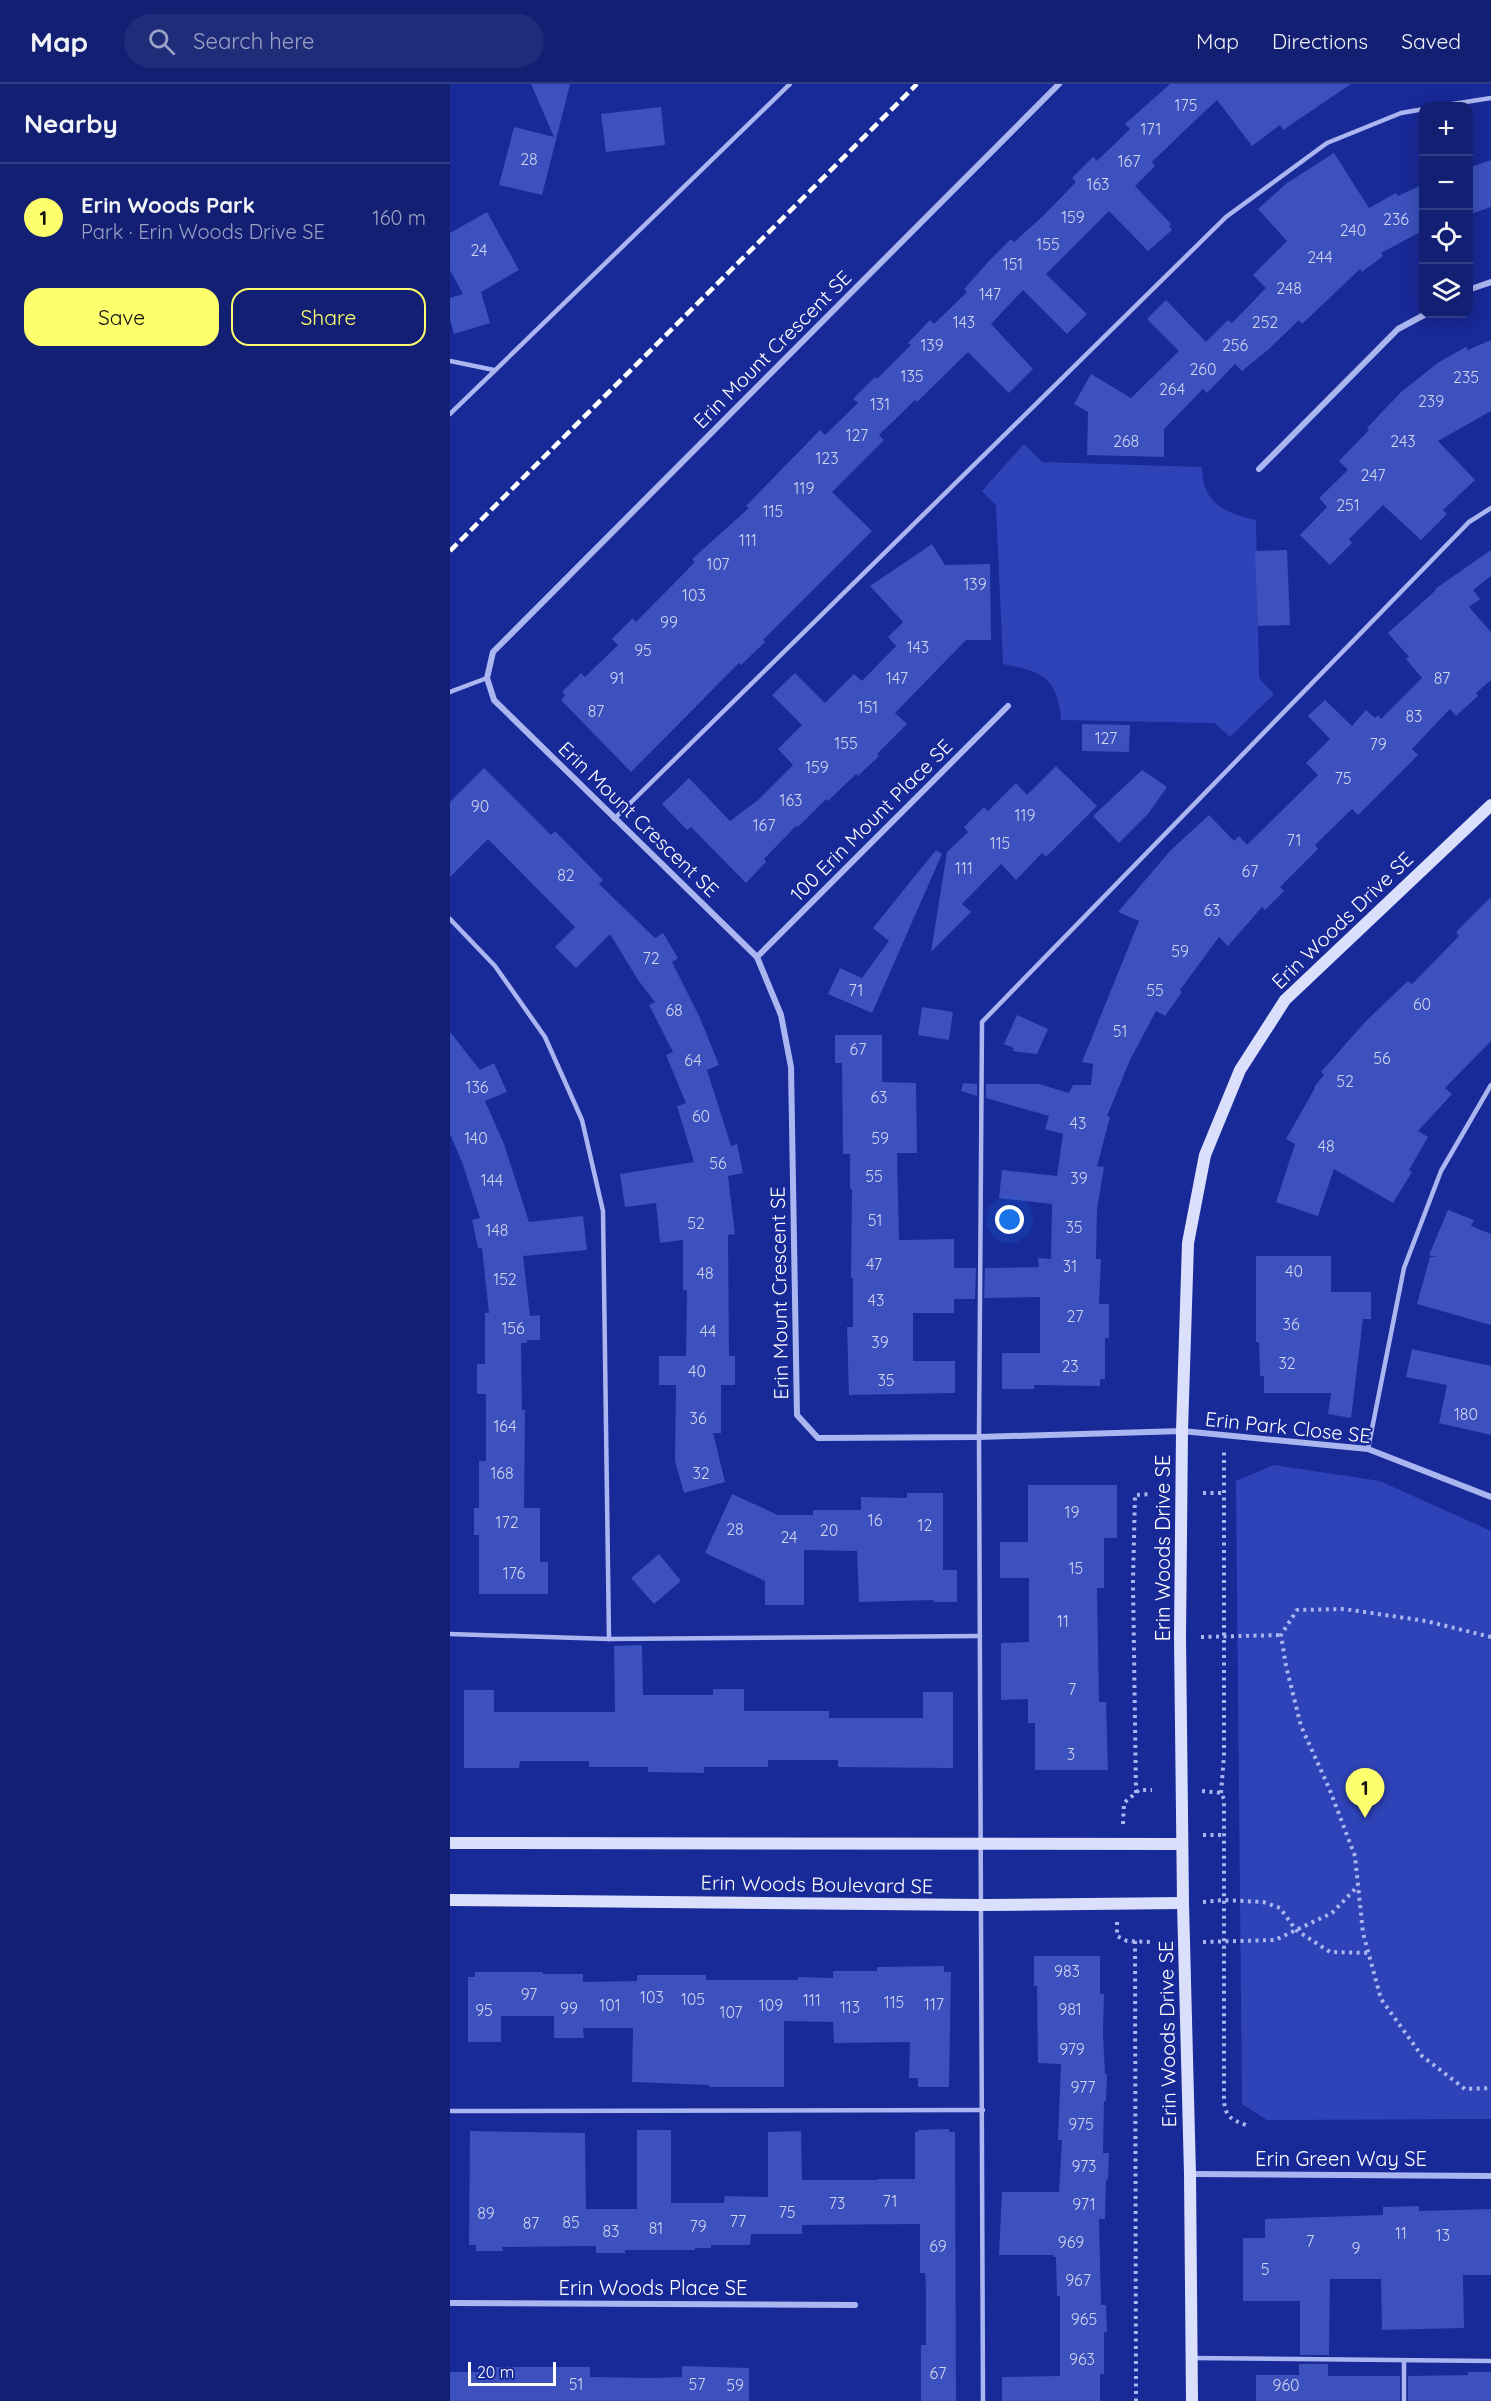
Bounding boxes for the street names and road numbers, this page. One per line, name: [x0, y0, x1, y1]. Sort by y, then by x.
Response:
street label: Erin Mount Crescent SE: [688, 265, 856, 433]
street label: 100 Erin Mount Place SE: [785, 734, 957, 906]
street label: Erin Mount Crescent SE: [554, 736, 724, 902]
street label: Erin Woods Drive SE: [1266, 846, 1418, 994]
street label: Erin Mount Crescent SE: [765, 1186, 793, 1400]
street label: Erin Park Close SE: [1204, 1406, 1372, 1448]
street label: Erin Woods Drive SE: [1150, 1455, 1175, 1641]
street label: Erin Woods Boulevard SE: [700, 1869, 934, 1899]
street label: Erin Woods Drive SE: [1153, 1940, 1181, 2128]
street label: Erin Green Way SE: [1255, 2146, 1427, 2171]
street label: Erin Woods Place SE: [559, 2275, 747, 2300]

